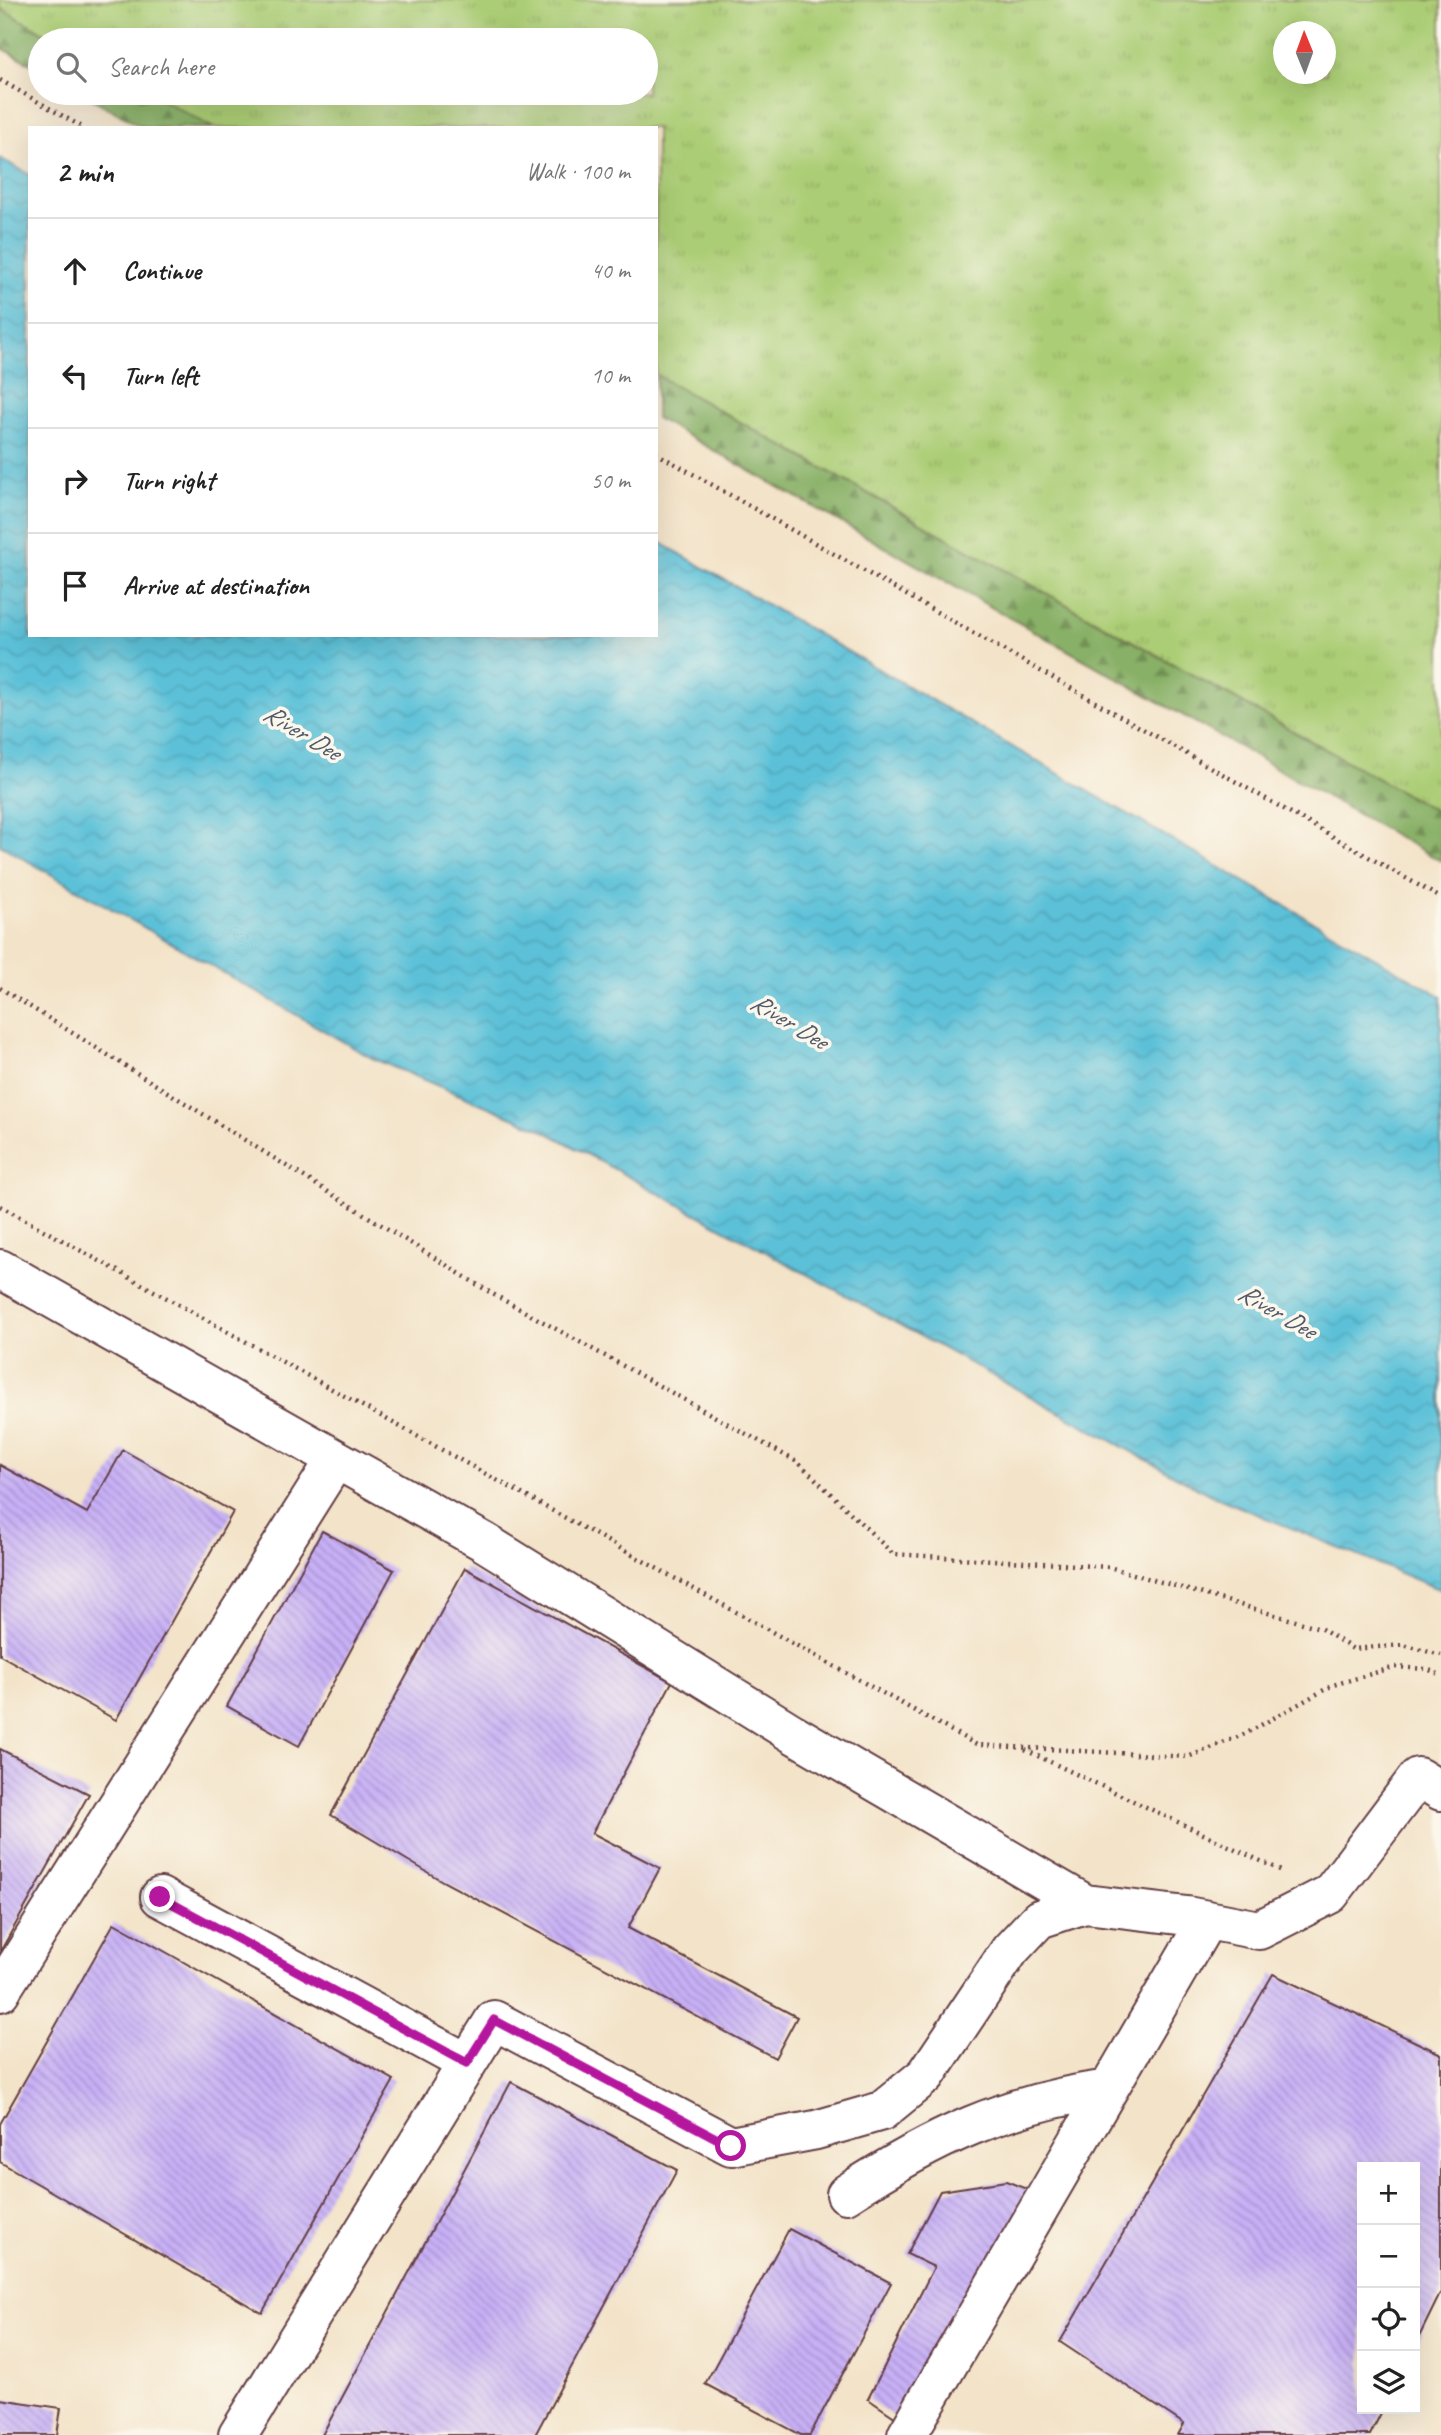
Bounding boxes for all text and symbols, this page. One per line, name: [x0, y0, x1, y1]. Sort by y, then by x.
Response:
north arrow: [1273, 21, 1336, 84]
search box: [28, 28, 658, 105]
icon: search: [52, 48, 90, 86]
text: Search here: [108, 50, 214, 83]
text: 2 min: [56, 153, 113, 191]
text: Walk · 100 m: [526, 157, 630, 186]
icon: ahead: [56, 252, 94, 290]
text: Continue: [123, 254, 201, 287]
text: 40 m: [591, 256, 630, 285]
icon: left: [56, 357, 94, 395]
text: Turn left: [123, 359, 198, 392]
text: 10 m: [591, 361, 630, 390]
icon: right: [56, 462, 94, 500]
text: Turn right: [123, 464, 214, 497]
text: 50 m: [591, 466, 630, 495]
icon: arrive: [56, 567, 94, 605]
text: Arrive at destination: [123, 569, 309, 602]
water label: River Dee: [258, 696, 350, 770]
water label: River Dee: [745, 985, 837, 1059]
water label: River Dee: [1232, 1276, 1325, 1348]
route end: [144, 1881, 175, 1912]
route start: [715, 2130, 746, 2161]
map controls: [1357, 2162, 1420, 2414]
button: +: [1357, 2162, 1420, 2225]
button: −: [1357, 2225, 1420, 2288]
button: locate: [1357, 2288, 1420, 2351]
button: layers: [1357, 2351, 1420, 2414]

